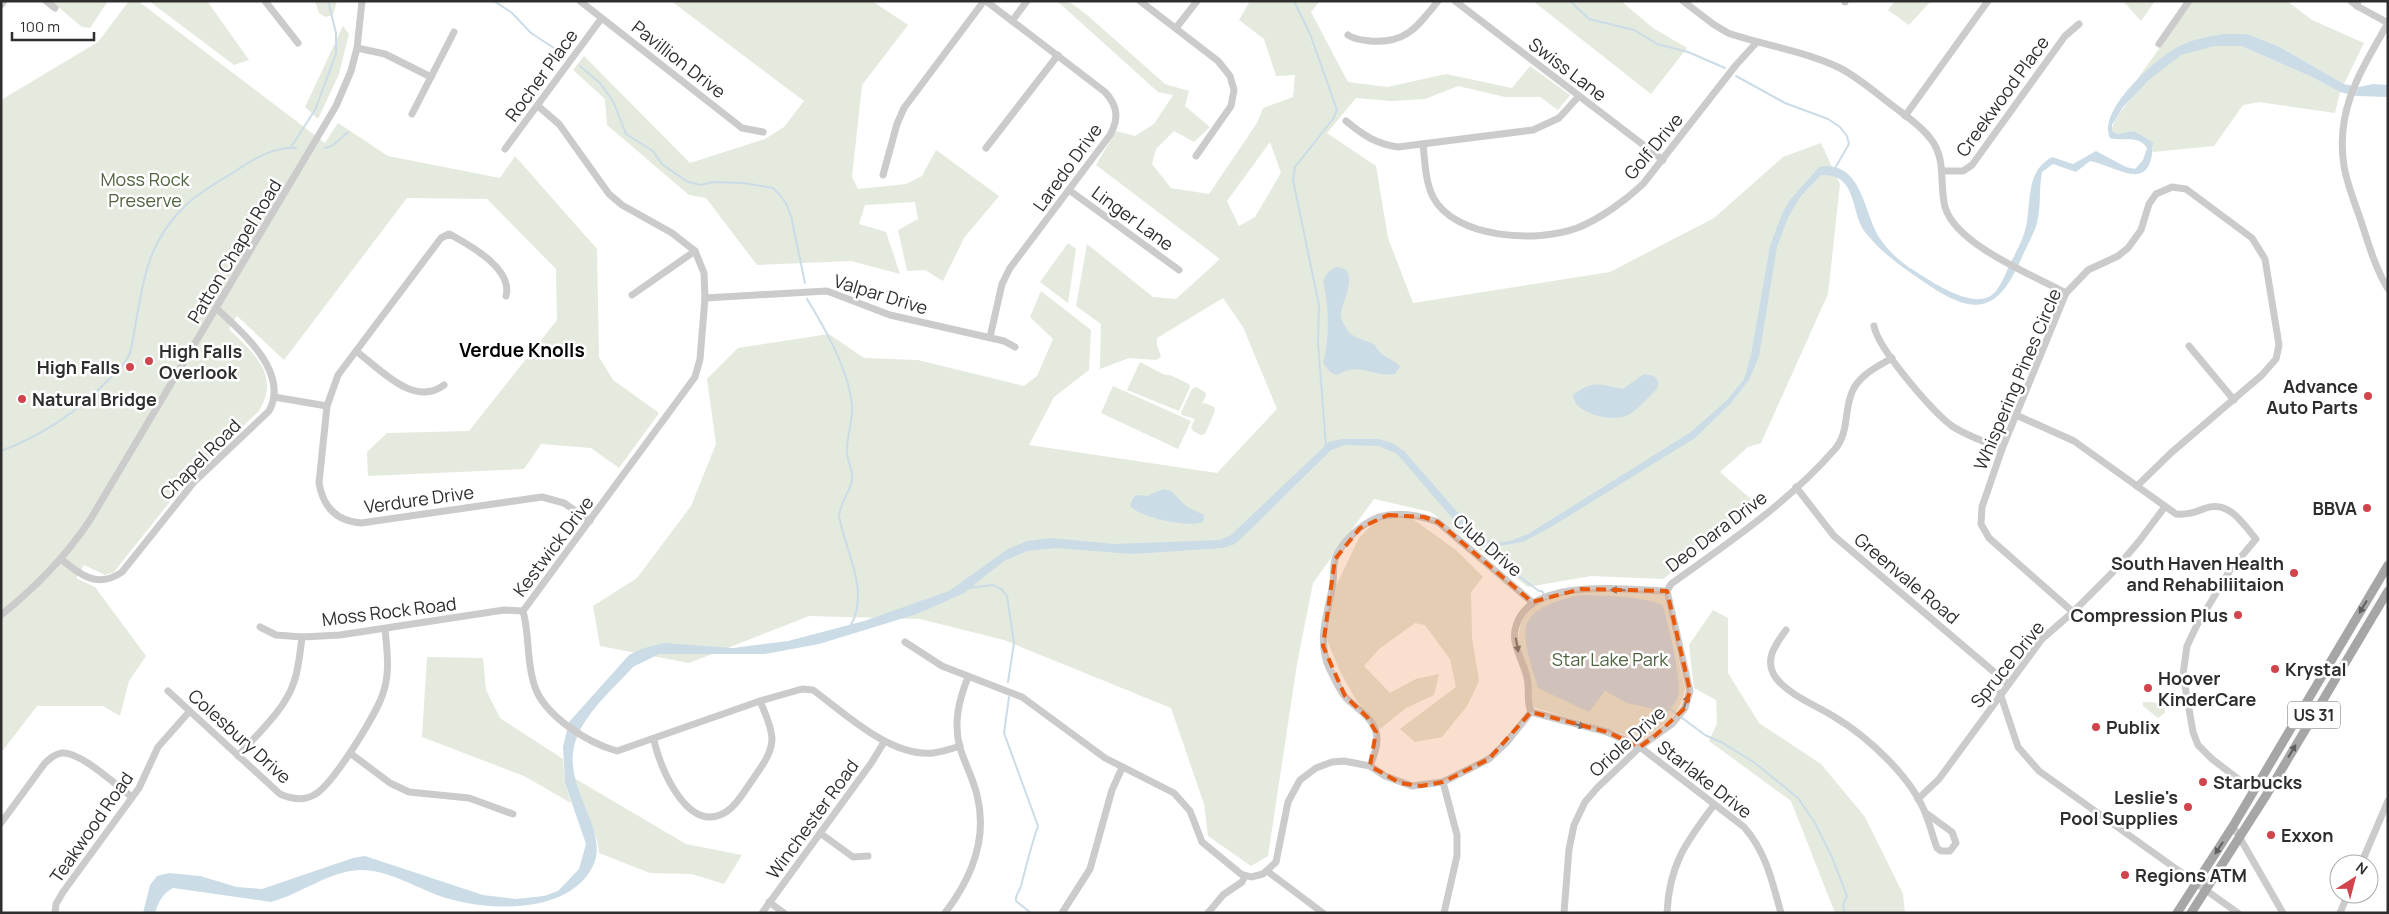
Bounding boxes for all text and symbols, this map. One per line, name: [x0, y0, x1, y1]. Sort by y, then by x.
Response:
scale bar: [12, 10, 95, 42]
street label: Pavillion Drive: [627, 15, 731, 103]
text: 100 m: [20, 16, 60, 37]
street label: Rocher Place: [499, 24, 583, 126]
street label: Creekwood Place: [1950, 31, 2054, 161]
street label: Swiss Lane: [1524, 32, 1612, 106]
street label: Golf Drive: [1618, 108, 1688, 184]
street label: Laredo Drive: [1027, 118, 1107, 216]
park label: Moss Rock Preserve: [100, 167, 191, 212]
street label: Patton Chapel Road: [181, 175, 287, 327]
street label: Linger Lane: [1087, 180, 1179, 256]
street label: Valpar Drive: [831, 268, 931, 320]
street label: Whispering Pines Circle: [1968, 285, 2066, 473]
district label: Verdue Knolls: [459, 337, 585, 363]
place label: High Falls Overlook: [159, 339, 243, 384]
place label: High Falls: [37, 355, 120, 379]
marker: High Falls Overlook: [143, 355, 155, 367]
marker: High Falls: [124, 361, 136, 373]
place label: Advance Auto Parts: [2266, 374, 2358, 419]
place label: Natural Bridge: [32, 387, 157, 411]
marker: Advance Auto Parts: [2362, 390, 2374, 402]
marker: Natural Bridge: [16, 393, 28, 405]
street label: Chapel Road: [154, 413, 246, 505]
street label: Verdure Drive: [363, 479, 475, 519]
street label: Deo Dara Drive: [1661, 485, 1771, 577]
street label: Kestwick Drive: [507, 491, 599, 601]
place label: BBVA: [2312, 496, 2357, 520]
marker: BBVA: [2361, 502, 2373, 514]
street label: Club Drive: [1448, 508, 1528, 582]
street label: Greenvale Road: [1849, 527, 1965, 629]
place label: South Haven Health and Rehabiliitaion: [2111, 551, 2284, 596]
marker: South Haven Health and Rehabiliitaion: [2288, 567, 2300, 579]
one-way arrow: [1610, 586, 1626, 594]
street label: Moss Rock Road: [320, 591, 458, 631]
one-way arrow: [2359, 599, 2367, 614]
place label: Compression Plus: [2070, 603, 2228, 627]
marker: Compression Plus: [2232, 609, 2244, 621]
street label: Spruce Drive: [1965, 616, 2049, 712]
one-way arrow: [1513, 638, 1521, 654]
park label: Star Lake Park: [1552, 647, 1669, 671]
place label: Krystal: [2285, 657, 2347, 681]
marker: Krystal: [2269, 663, 2281, 675]
place label: Hoover KinderCare: [2158, 666, 2257, 711]
marker: Hoover KinderCare: [2142, 682, 2154, 694]
street label: Colesbury Drive: [183, 683, 297, 789]
one-way arrow: [1683, 694, 1690, 709]
street label: Oriole Drive: [1584, 700, 1670, 782]
road number: US 31: [2288, 702, 2340, 728]
place label: Publix: [2106, 715, 2160, 739]
one-way arrow: [1571, 721, 1586, 729]
marker: Publix: [2090, 721, 2102, 733]
street label: Starlake Drive: [1653, 734, 1757, 824]
one-way arrow: [2287, 745, 2296, 758]
street label: Winchester Road: [761, 754, 863, 884]
street label: Teakwood Road: [44, 767, 138, 887]
place label: Starbucks: [2213, 770, 2302, 794]
marker: Starbucks: [2197, 776, 2209, 788]
place label: Leslie's Pool Supplies: [2060, 785, 2178, 830]
marker: Leslie's Pool Supplies: [2182, 801, 2194, 813]
place label: Exxon: [2281, 823, 2334, 847]
marker: Exxon: [2265, 829, 2277, 841]
one-way arrow: [2214, 841, 2224, 855]
north arrow: [2329, 854, 2379, 904]
text: N: [2352, 857, 2372, 879]
place label: Regions ATM: [2135, 863, 2247, 887]
marker: Regions ATM: [2119, 869, 2131, 881]

